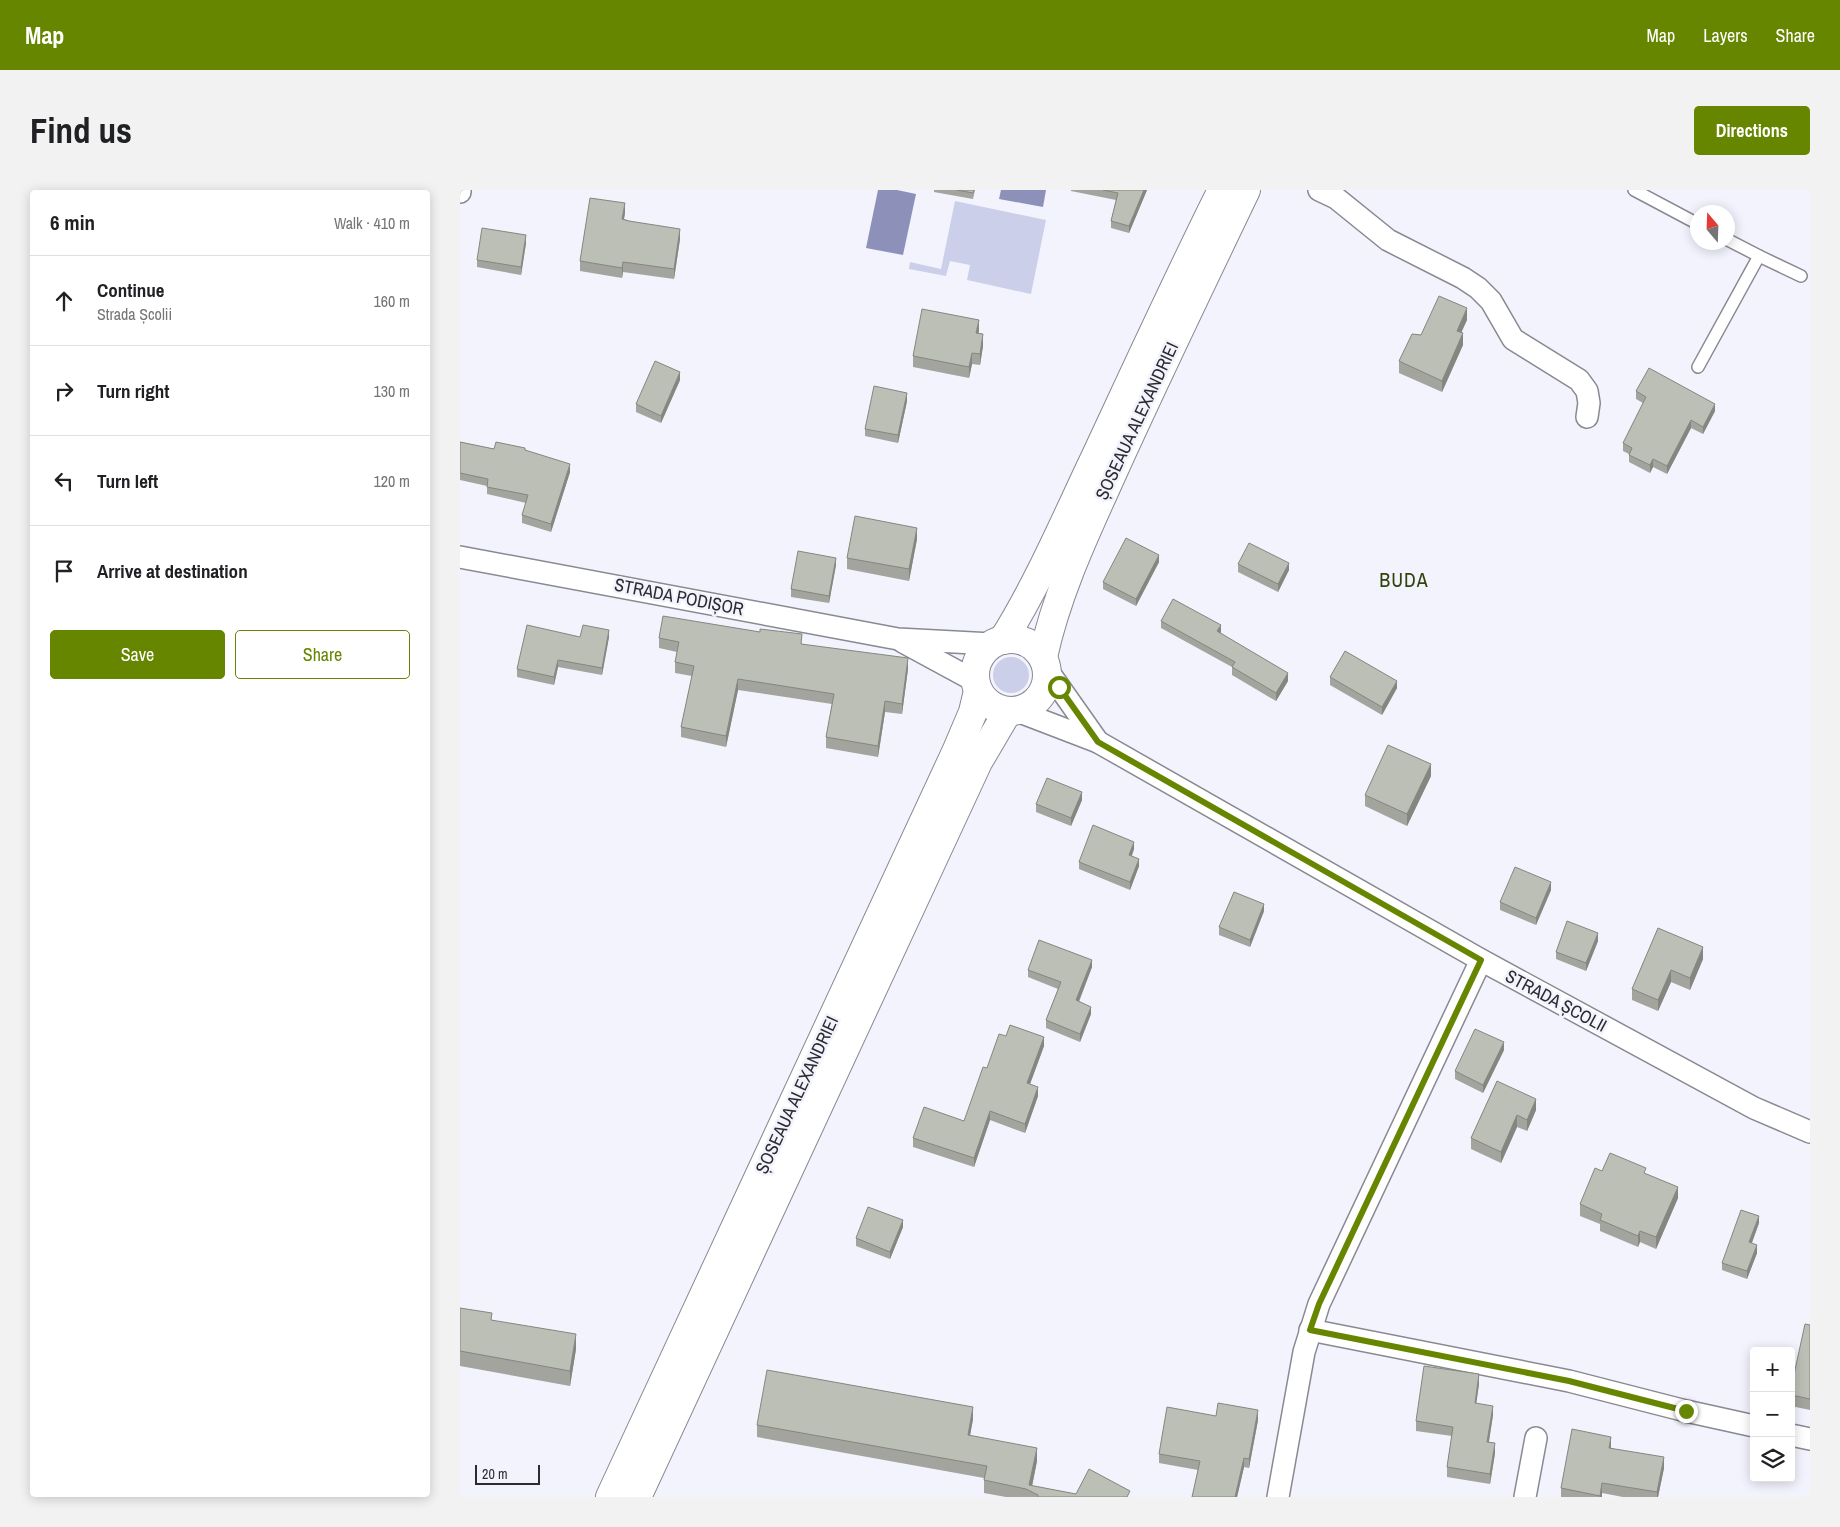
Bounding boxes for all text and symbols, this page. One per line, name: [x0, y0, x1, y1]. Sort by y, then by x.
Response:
text: Map: [25, 19, 64, 51]
text: Map: [1647, 23, 1675, 48]
text: Layers: [1703, 23, 1748, 48]
text: Share: [1776, 23, 1815, 48]
button: Directions: [1694, 106, 1810, 155]
text: Find us: [30, 107, 132, 154]
north arrow: [1690, 205, 1735, 250]
text: 6 min: [50, 208, 95, 237]
text: Walk · 410 m: [334, 212, 410, 234]
text: Continue: [97, 277, 165, 303]
icon: ahead: [50, 287, 78, 315]
text: 160 m: [374, 290, 410, 312]
text: Strada Școlii: [97, 303, 172, 325]
street label: ȘOSEAUA ALEXANDRIEI: [1089, 338, 1184, 504]
icon: right: [50, 377, 78, 405]
text: Turn right: [97, 378, 169, 404]
text: 130 m: [374, 380, 410, 402]
icon: left: [50, 467, 78, 495]
text: Turn left: [97, 468, 158, 494]
text: 120 m: [374, 470, 410, 492]
icon: arrive: [50, 557, 78, 585]
text: Arrive at destination: [97, 558, 248, 584]
district label: BUDA: [1379, 566, 1429, 593]
street label: STRADA PODIȘOR: [612, 572, 746, 621]
button: Save: [50, 630, 225, 679]
button: Share: [235, 630, 410, 679]
route start: [1048, 676, 1071, 699]
street label: STRADA ȘCOLII: [1501, 963, 1611, 1038]
street label: ȘOSEAUA ALEXANDRIEI: [749, 1012, 844, 1178]
map controls: [1750, 1347, 1795, 1482]
button: +: [1750, 1347, 1795, 1392]
button: −: [1750, 1392, 1795, 1437]
route end: [1675, 1400, 1698, 1423]
button: layers: [1750, 1437, 1795, 1482]
scale bar: [475, 1462, 540, 1485]
text: 20 m: [482, 1465, 508, 1483]

